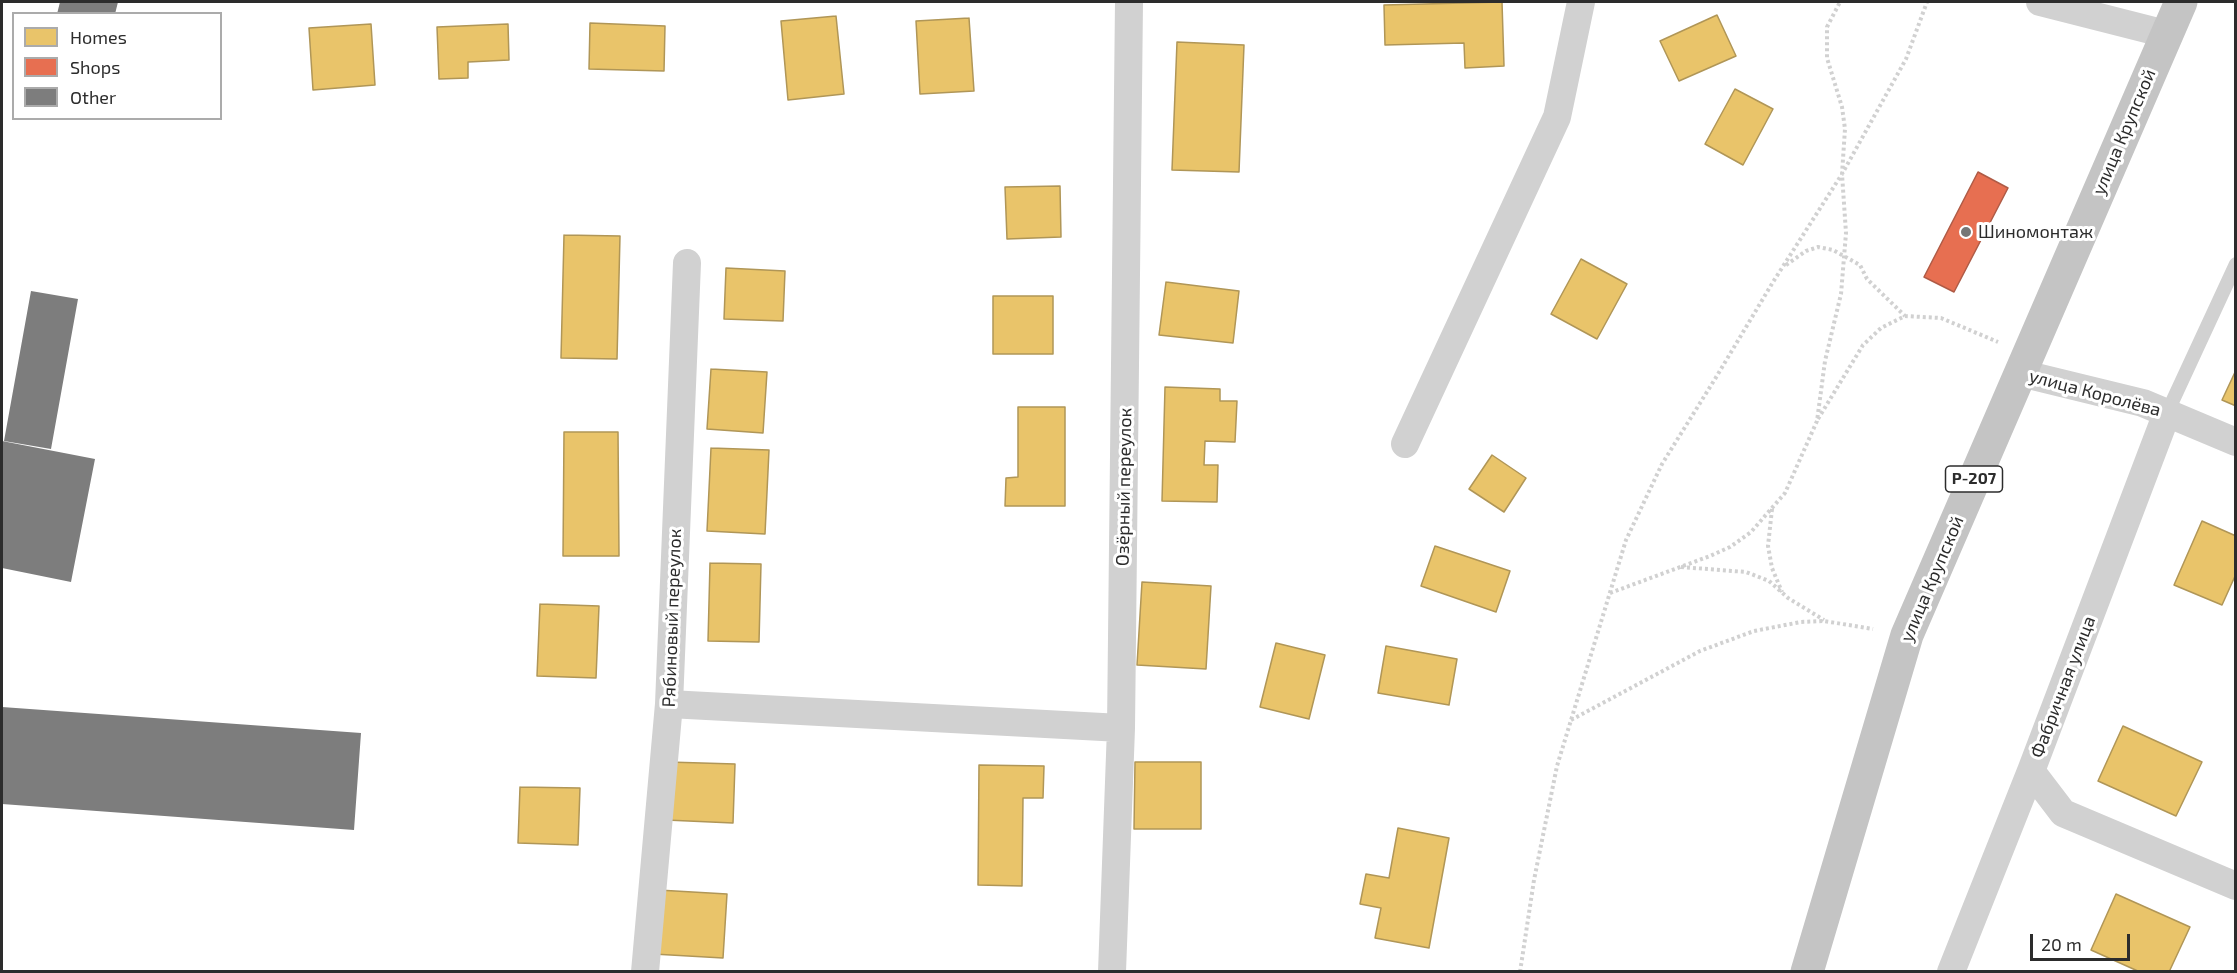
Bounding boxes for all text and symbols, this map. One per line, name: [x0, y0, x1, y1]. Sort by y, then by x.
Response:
legend: [12, 12, 222, 120]
text: Homes: [70, 26, 127, 48]
text: Shops: [70, 56, 120, 78]
street label: улица Крупской: [2088, 66, 2160, 198]
text: Other: [70, 86, 116, 108]
place label: Шиномонтаж: [1978, 221, 2093, 243]
marker: Шиномонтаж: [1959, 225, 1973, 239]
street label: улица Королёва: [2027, 365, 2163, 421]
street label: Озёрный переулок: [1112, 408, 1136, 566]
road number: Р-207: [1946, 466, 2002, 492]
street label: улица Крупской: [1896, 513, 1968, 645]
street label: Рябиновый переулок: [658, 528, 686, 708]
street label: Фабричная улица: [2026, 613, 2100, 761]
scale bar: [2033, 922, 2134, 960]
text: 20 m: [2041, 933, 2082, 955]

